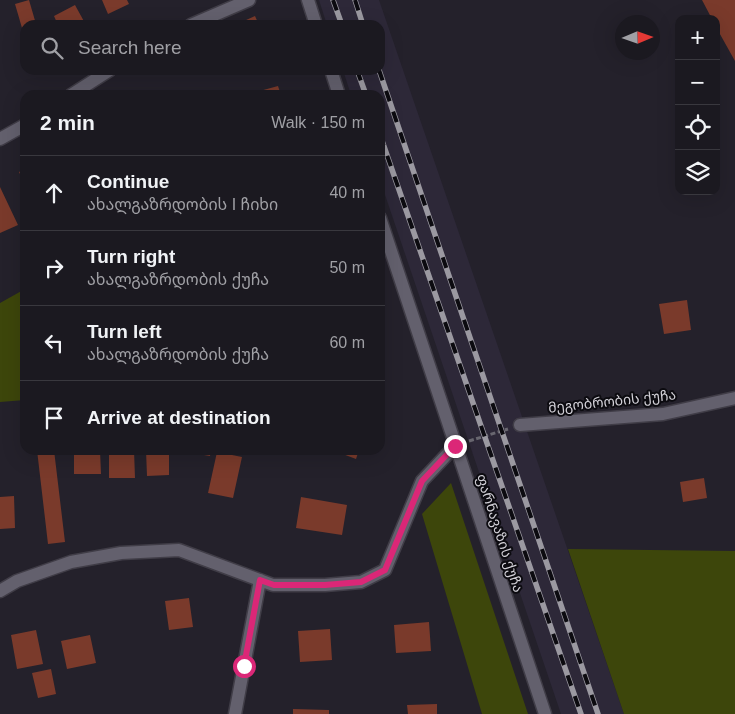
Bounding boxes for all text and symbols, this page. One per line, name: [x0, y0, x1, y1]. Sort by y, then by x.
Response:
north arrow: [615, 15, 660, 60]
map controls: [675, 15, 720, 195]
button: +: [675, 15, 720, 60]
search box: [20, 20, 385, 75]
icon: search: [38, 34, 66, 62]
text: Search here: [78, 37, 182, 58]
button: −: [675, 60, 720, 105]
button: locate: [675, 105, 720, 150]
text: 2 min: [40, 111, 95, 134]
text: Walk · 150 m: [271, 114, 365, 131]
button: layers: [675, 150, 720, 195]
text: Continue: [87, 171, 169, 192]
icon: ahead: [40, 179, 68, 207]
text: 40 m: [329, 184, 365, 201]
text: ახალგაზრდობის I ჩიხი: [87, 196, 278, 213]
text: Turn right: [87, 246, 175, 267]
icon: right: [40, 254, 68, 282]
text: 50 m: [329, 259, 365, 276]
text: ახალგაზრდობის ქუჩა: [87, 271, 269, 288]
text: Turn left: [87, 321, 162, 342]
icon: left: [40, 329, 68, 357]
text: 60 m: [329, 334, 365, 351]
text: ახალგაზრდობის ქუჩა: [87, 346, 269, 363]
street label: მეგობრობის ქუჩა: [547, 386, 677, 417]
icon: arrive: [40, 404, 68, 432]
text: Arrive at destination: [87, 407, 271, 428]
route end: [444, 435, 467, 458]
street label: ფარნავაზის ქუჩა: [472, 472, 527, 595]
route start: [233, 655, 256, 678]

